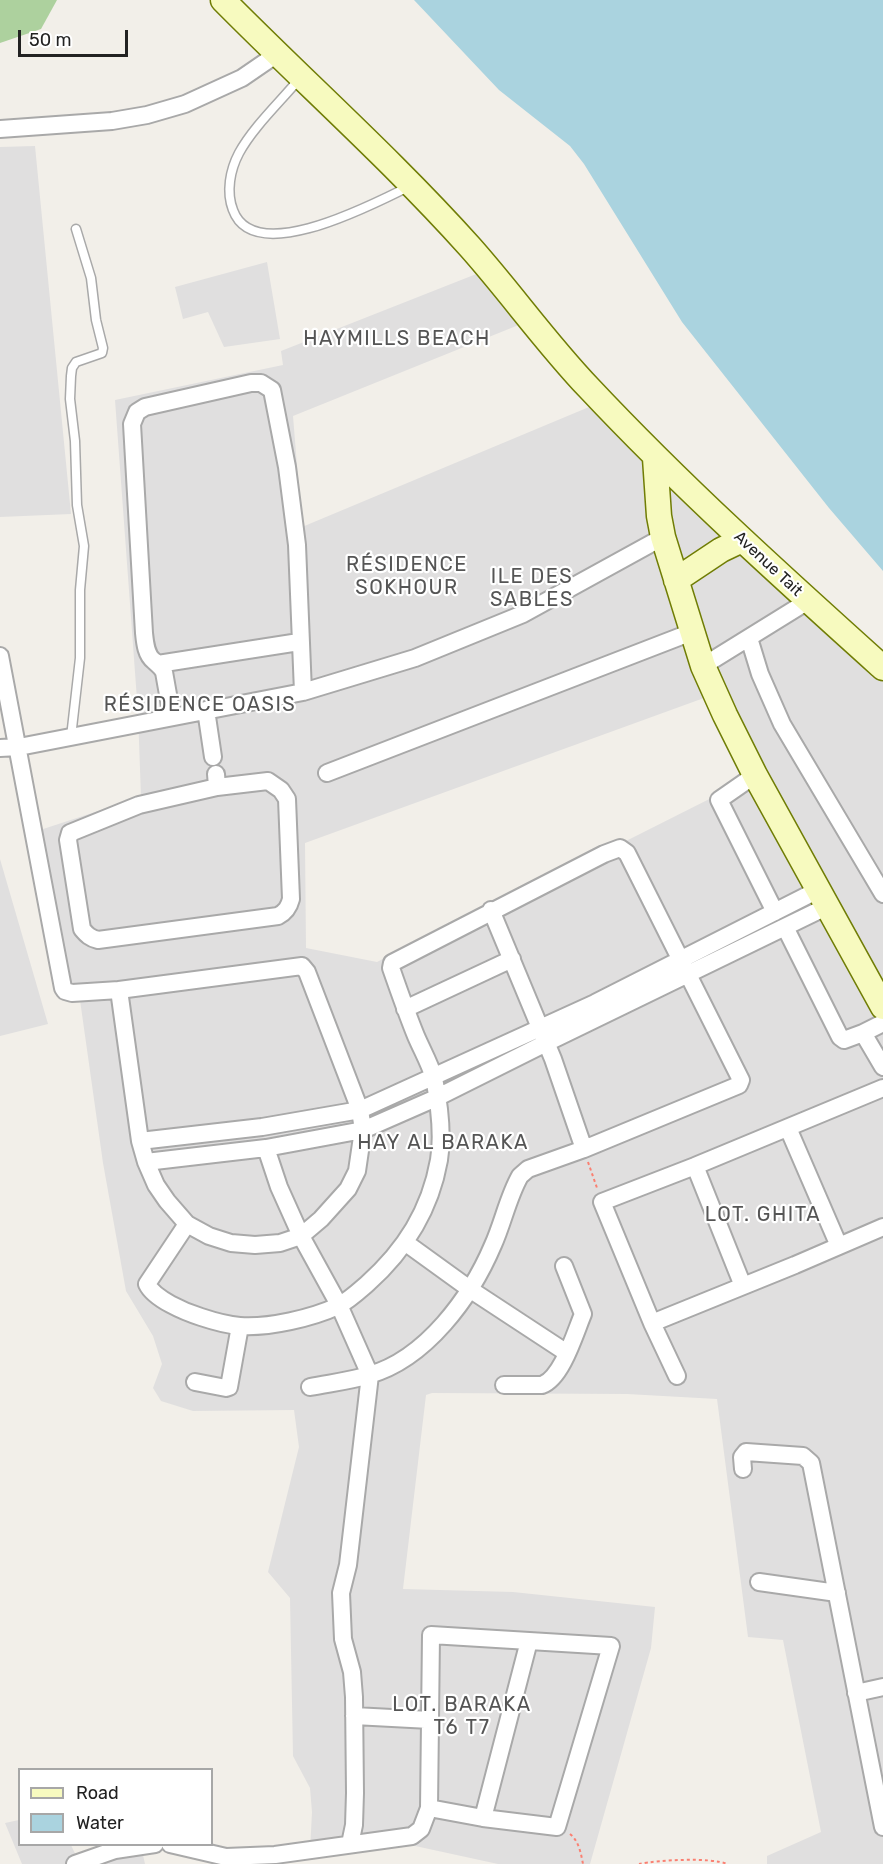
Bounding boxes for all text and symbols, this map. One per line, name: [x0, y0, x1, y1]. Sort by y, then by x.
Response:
scale bar: [21, 18, 130, 56]
text: 50 m: [29, 29, 72, 51]
district label: HAYMILLS BEACH: [303, 327, 491, 351]
street label: Avenue Tait: [730, 527, 806, 601]
district label: RÉSIDENCE SOKHOUR: [346, 553, 468, 600]
district label: ILE DES SABLES: [490, 565, 574, 612]
district label: RÉSIDENCE OASIS: [104, 693, 296, 717]
district label: HAY AL BARAKA: [357, 1131, 529, 1155]
district label: LOT. GHITA: [705, 1203, 821, 1227]
district label: LOT. BARAKA T6 T7: [392, 1693, 532, 1740]
legend: [18, 1768, 213, 1846]
text: Road: [76, 1782, 119, 1804]
text: Water: [76, 1812, 124, 1834]

